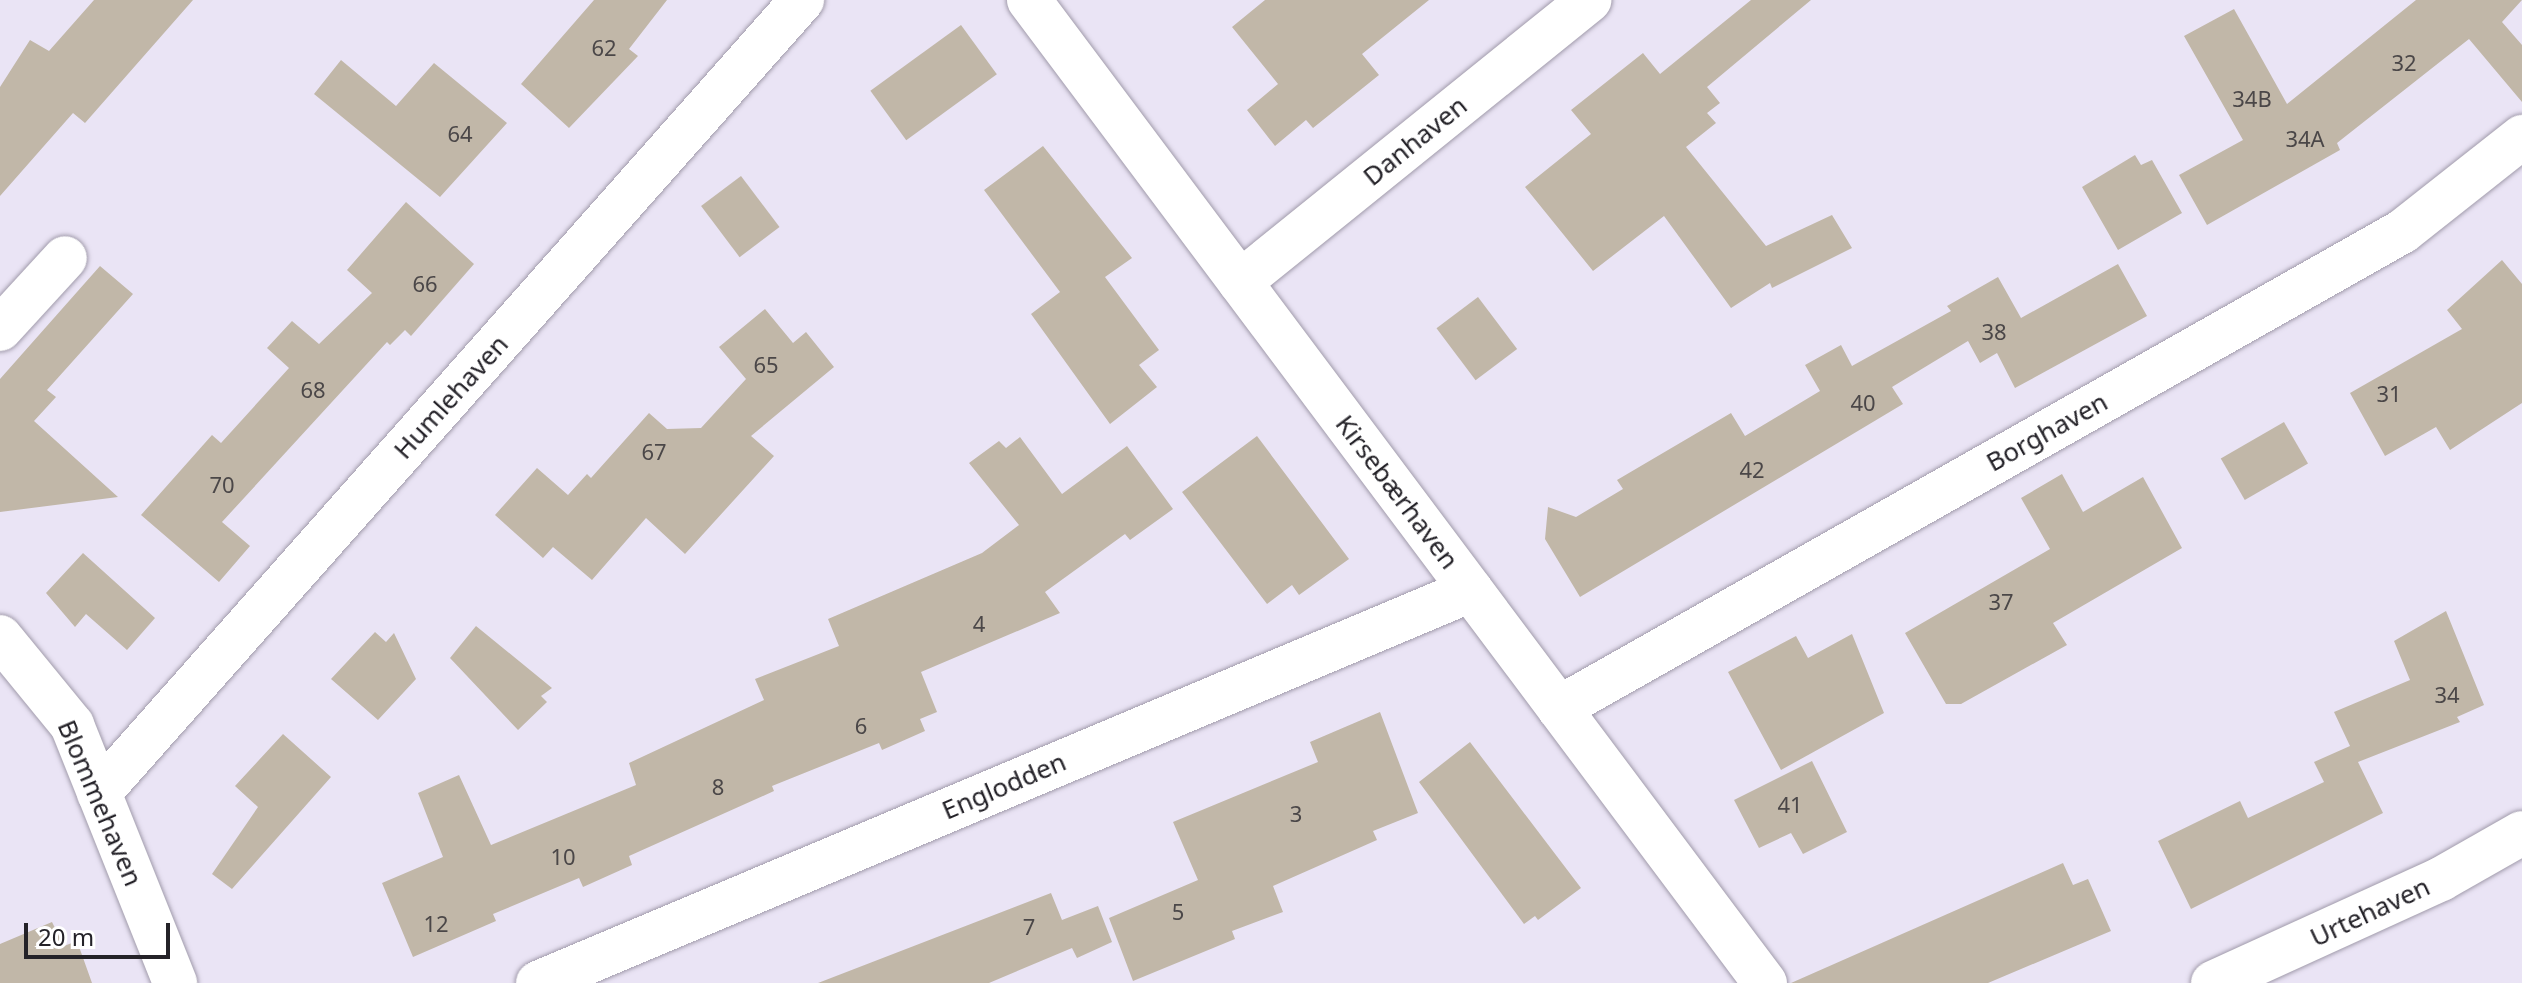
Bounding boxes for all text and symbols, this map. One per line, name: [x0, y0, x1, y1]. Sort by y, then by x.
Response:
house number: 62: [591, 35, 617, 61]
house number: 32: [2391, 50, 2417, 76]
house number: 34B: [2232, 86, 2272, 112]
street label: Danhaven: [1357, 90, 1473, 192]
house number: 64: [447, 121, 473, 147]
house number: 34A: [2285, 126, 2325, 152]
house number: 66: [412, 271, 438, 297]
house number: 38: [1981, 319, 2007, 345]
street label: Humlehaven: [387, 329, 515, 465]
house number: 65: [753, 352, 779, 378]
house number: 68: [300, 377, 326, 403]
house number: 31: [2376, 381, 2402, 407]
street label: Borghaven: [1981, 386, 2113, 478]
house number: 40: [1850, 390, 1876, 416]
street label: Kirsebærhaven: [1329, 409, 1465, 575]
house number: 67: [641, 439, 667, 465]
house number: 42: [1739, 457, 1765, 483]
house number: 70: [209, 472, 235, 498]
house number: 37: [1988, 589, 2014, 615]
house number: 4: [973, 611, 985, 637]
house number: 34: [2434, 682, 2460, 708]
house number: 6: [855, 713, 867, 739]
street label: Blommehaven: [51, 715, 149, 891]
street label: Englodden: [937, 746, 1071, 826]
house number: 8: [712, 774, 724, 800]
house number: 41: [1777, 792, 1803, 818]
house number: 3: [1290, 801, 1302, 827]
house number: 10: [550, 844, 576, 870]
street label: Urtehaven: [2305, 871, 2435, 953]
house number: 5: [1172, 899, 1184, 925]
scale bar: [28, 907, 174, 957]
house number: 12: [423, 911, 449, 937]
house number: 7: [1023, 914, 1035, 940]
text: 20 m: [38, 920, 94, 953]

